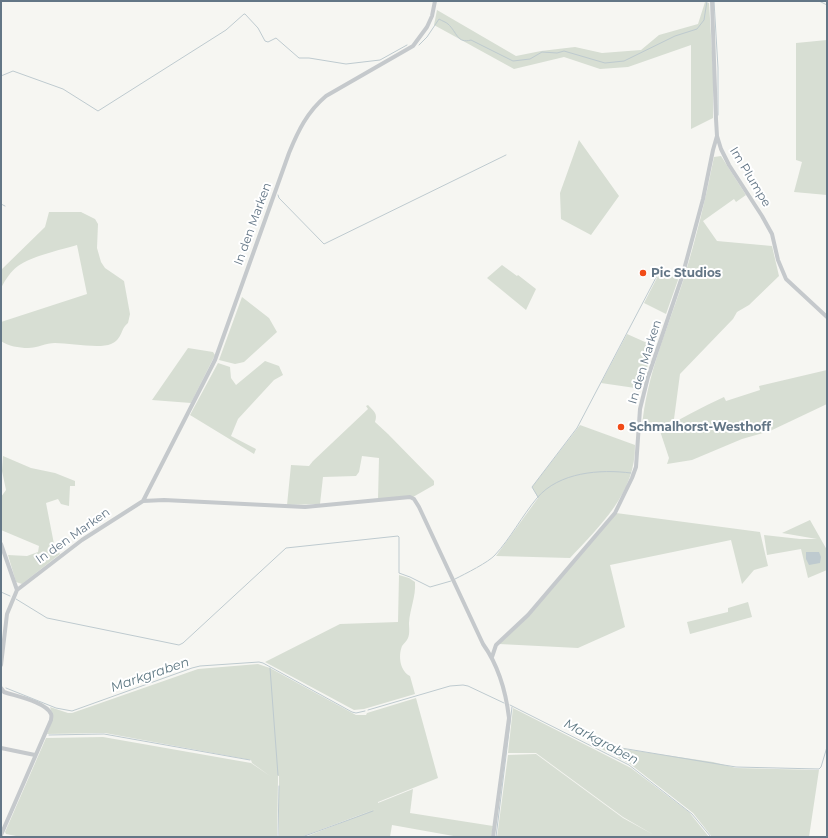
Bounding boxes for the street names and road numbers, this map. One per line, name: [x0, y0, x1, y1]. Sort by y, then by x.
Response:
street label: Im Plumpe: [726, 144, 774, 210]
street label: In den Marken: [231, 181, 275, 267]
street label: In den Marken: [625, 318, 665, 406]
street label: In den Marken: [33, 505, 113, 567]

